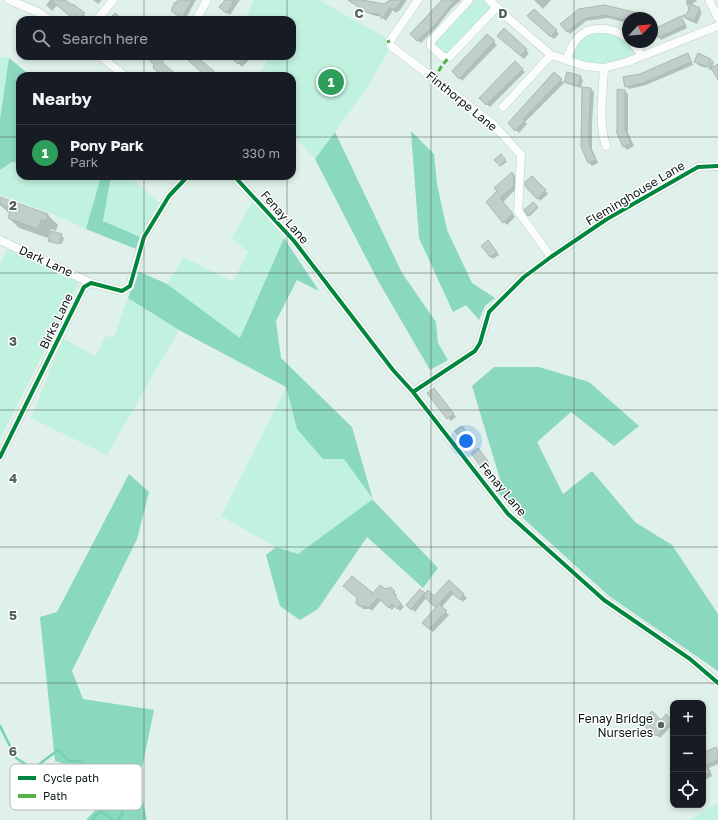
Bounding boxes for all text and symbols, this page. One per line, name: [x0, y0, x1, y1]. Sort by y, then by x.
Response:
text: C: [354, 5, 364, 21]
text: D: [498, 5, 508, 21]
north arrow: [622, 12, 658, 48]
search box: [16, 16, 296, 60]
icon: search: [30, 27, 52, 49]
text: Search here: [62, 29, 148, 47]
pin: 1: [318, 67, 344, 97]
street label: Finthorpe Lane: [423, 68, 501, 134]
text: Nearby: [32, 88, 92, 109]
text: Pony Park: [70, 136, 144, 154]
text: 1: [42, 145, 48, 161]
text: 330 m: [242, 145, 280, 161]
text: Park: [70, 154, 98, 170]
street label: Fleminghouse Lane: [583, 158, 687, 228]
street label: Fenay Lane: [258, 187, 312, 247]
text: 2: [9, 197, 17, 213]
street label: Dark Lane: [17, 242, 75, 280]
street label: Birks Lane: [36, 291, 76, 351]
text: 3: [9, 333, 17, 349]
your location: [456, 431, 476, 451]
street label: Fenay Lane: [476, 459, 530, 519]
text: 4: [9, 470, 17, 486]
text: 5: [9, 607, 17, 623]
map controls: [670, 700, 706, 808]
button: +: [670, 700, 706, 736]
place label: Fenay Bridge Nurseries: [578, 711, 653, 740]
marker: Fenay Bridge Nurseries: [656, 720, 666, 730]
button: −: [670, 736, 706, 772]
text: 6: [9, 743, 17, 759]
legend: [10, 764, 142, 810]
text: Cycle path: [43, 771, 99, 784]
button: locate: [670, 772, 706, 808]
text: Path: [43, 789, 67, 802]

